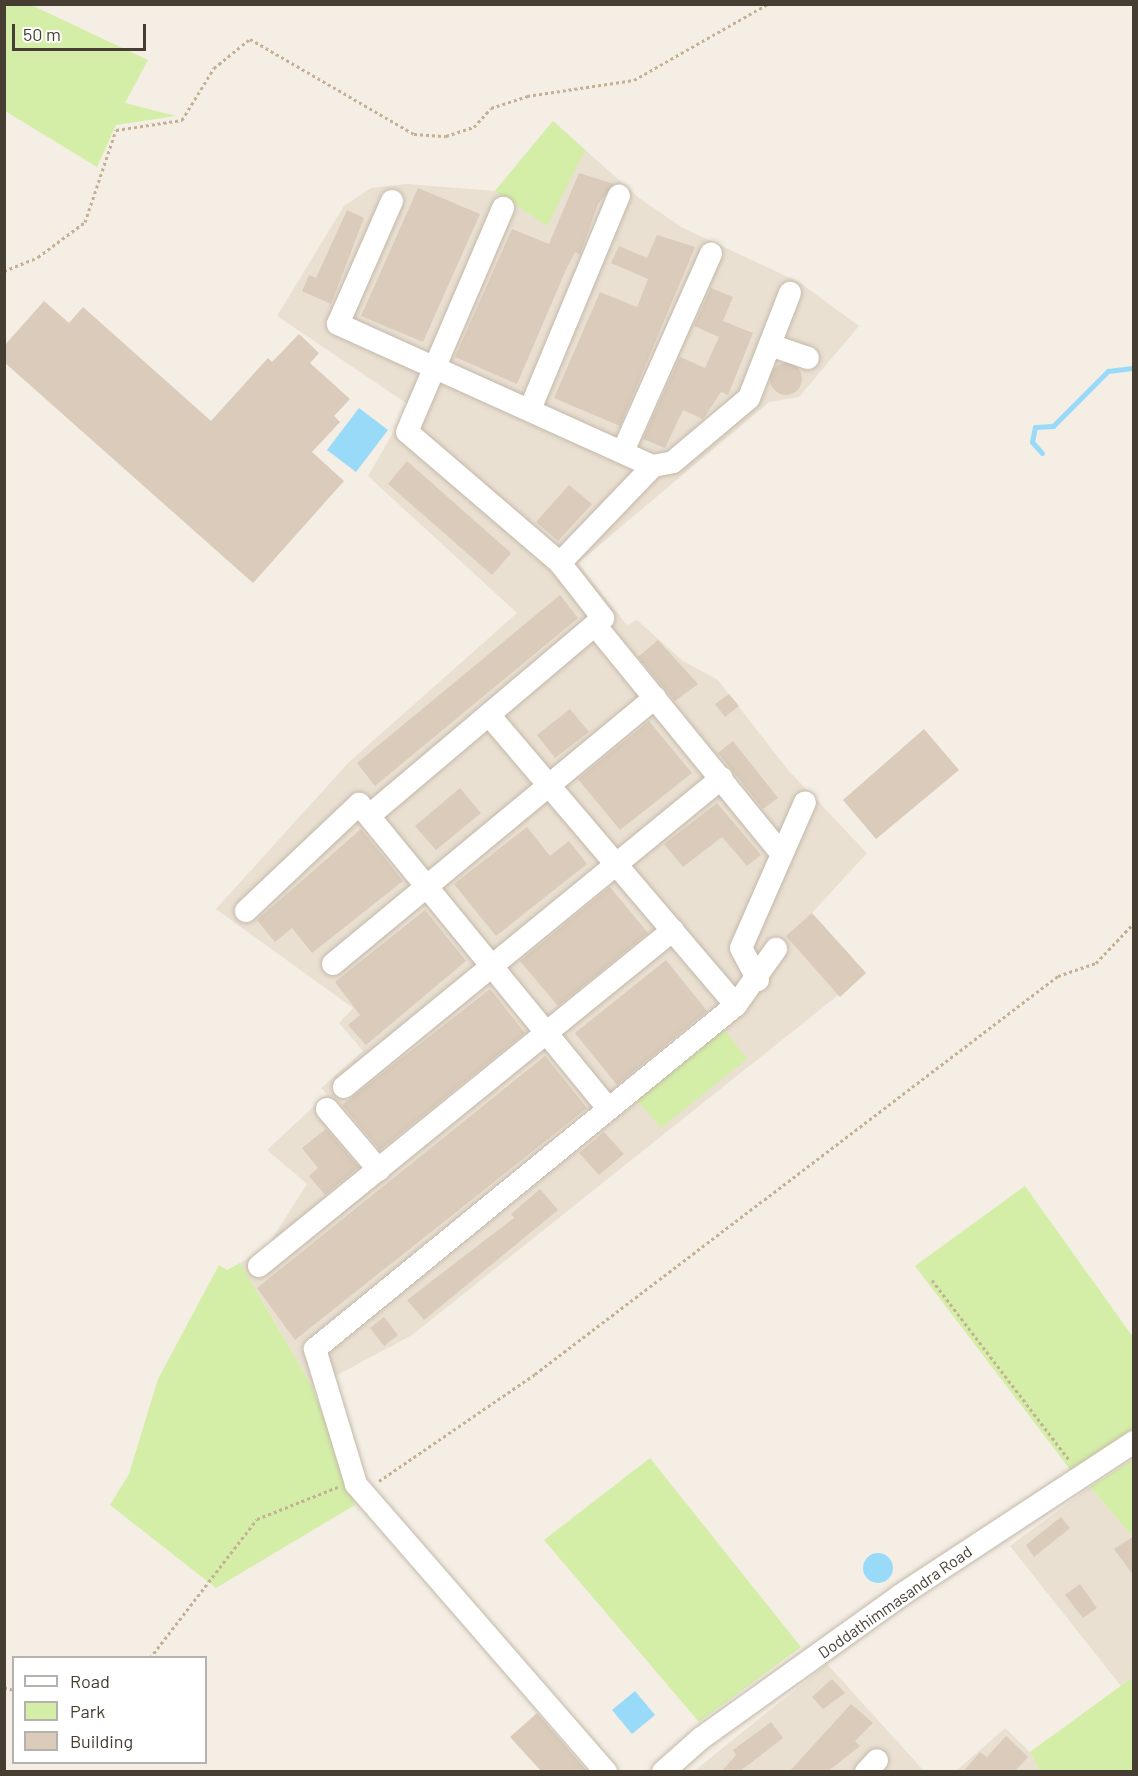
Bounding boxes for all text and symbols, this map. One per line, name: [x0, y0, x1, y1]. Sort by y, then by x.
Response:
scale bar: [15, 12, 148, 50]
text: 50 m: [23, 23, 61, 45]
street label: Doddathimmasandra Road: [815, 1542, 975, 1662]
legend: [12, 1656, 207, 1764]
text: Road: [70, 1670, 110, 1692]
text: Park: [70, 1700, 105, 1722]
text: Building: [70, 1730, 133, 1752]

